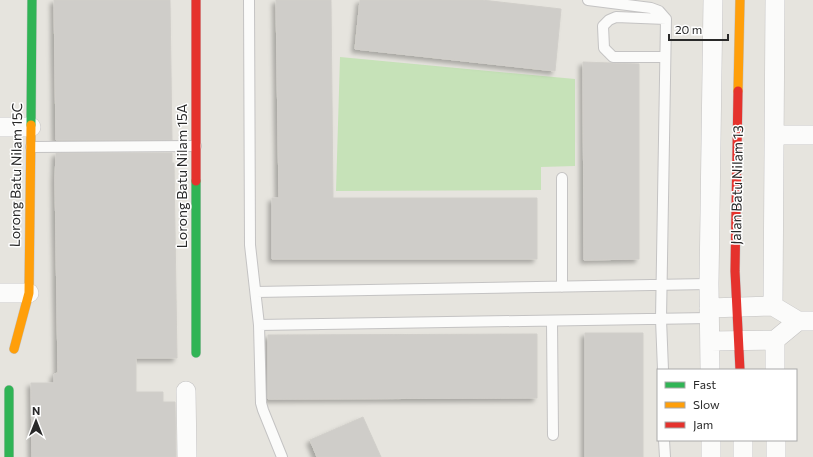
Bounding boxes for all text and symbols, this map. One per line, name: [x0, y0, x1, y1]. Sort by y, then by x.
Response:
scale bar: [669, 16, 728, 42]
text: 20 m: [675, 22, 702, 36]
street label: Lorong Batu Nilam 15C: [6, 103, 25, 247]
street label: Lorong Batu Nilam 15A: [173, 104, 190, 248]
street label: Jalan Batu Nilam 13: [727, 125, 746, 245]
legend: [657, 369, 797, 441]
text: Fast: [693, 377, 716, 391]
text: Slow: [693, 397, 720, 411]
north arrow: [16, 401, 56, 441]
text: N: [32, 404, 40, 417]
text: Jam: [693, 417, 713, 432]

